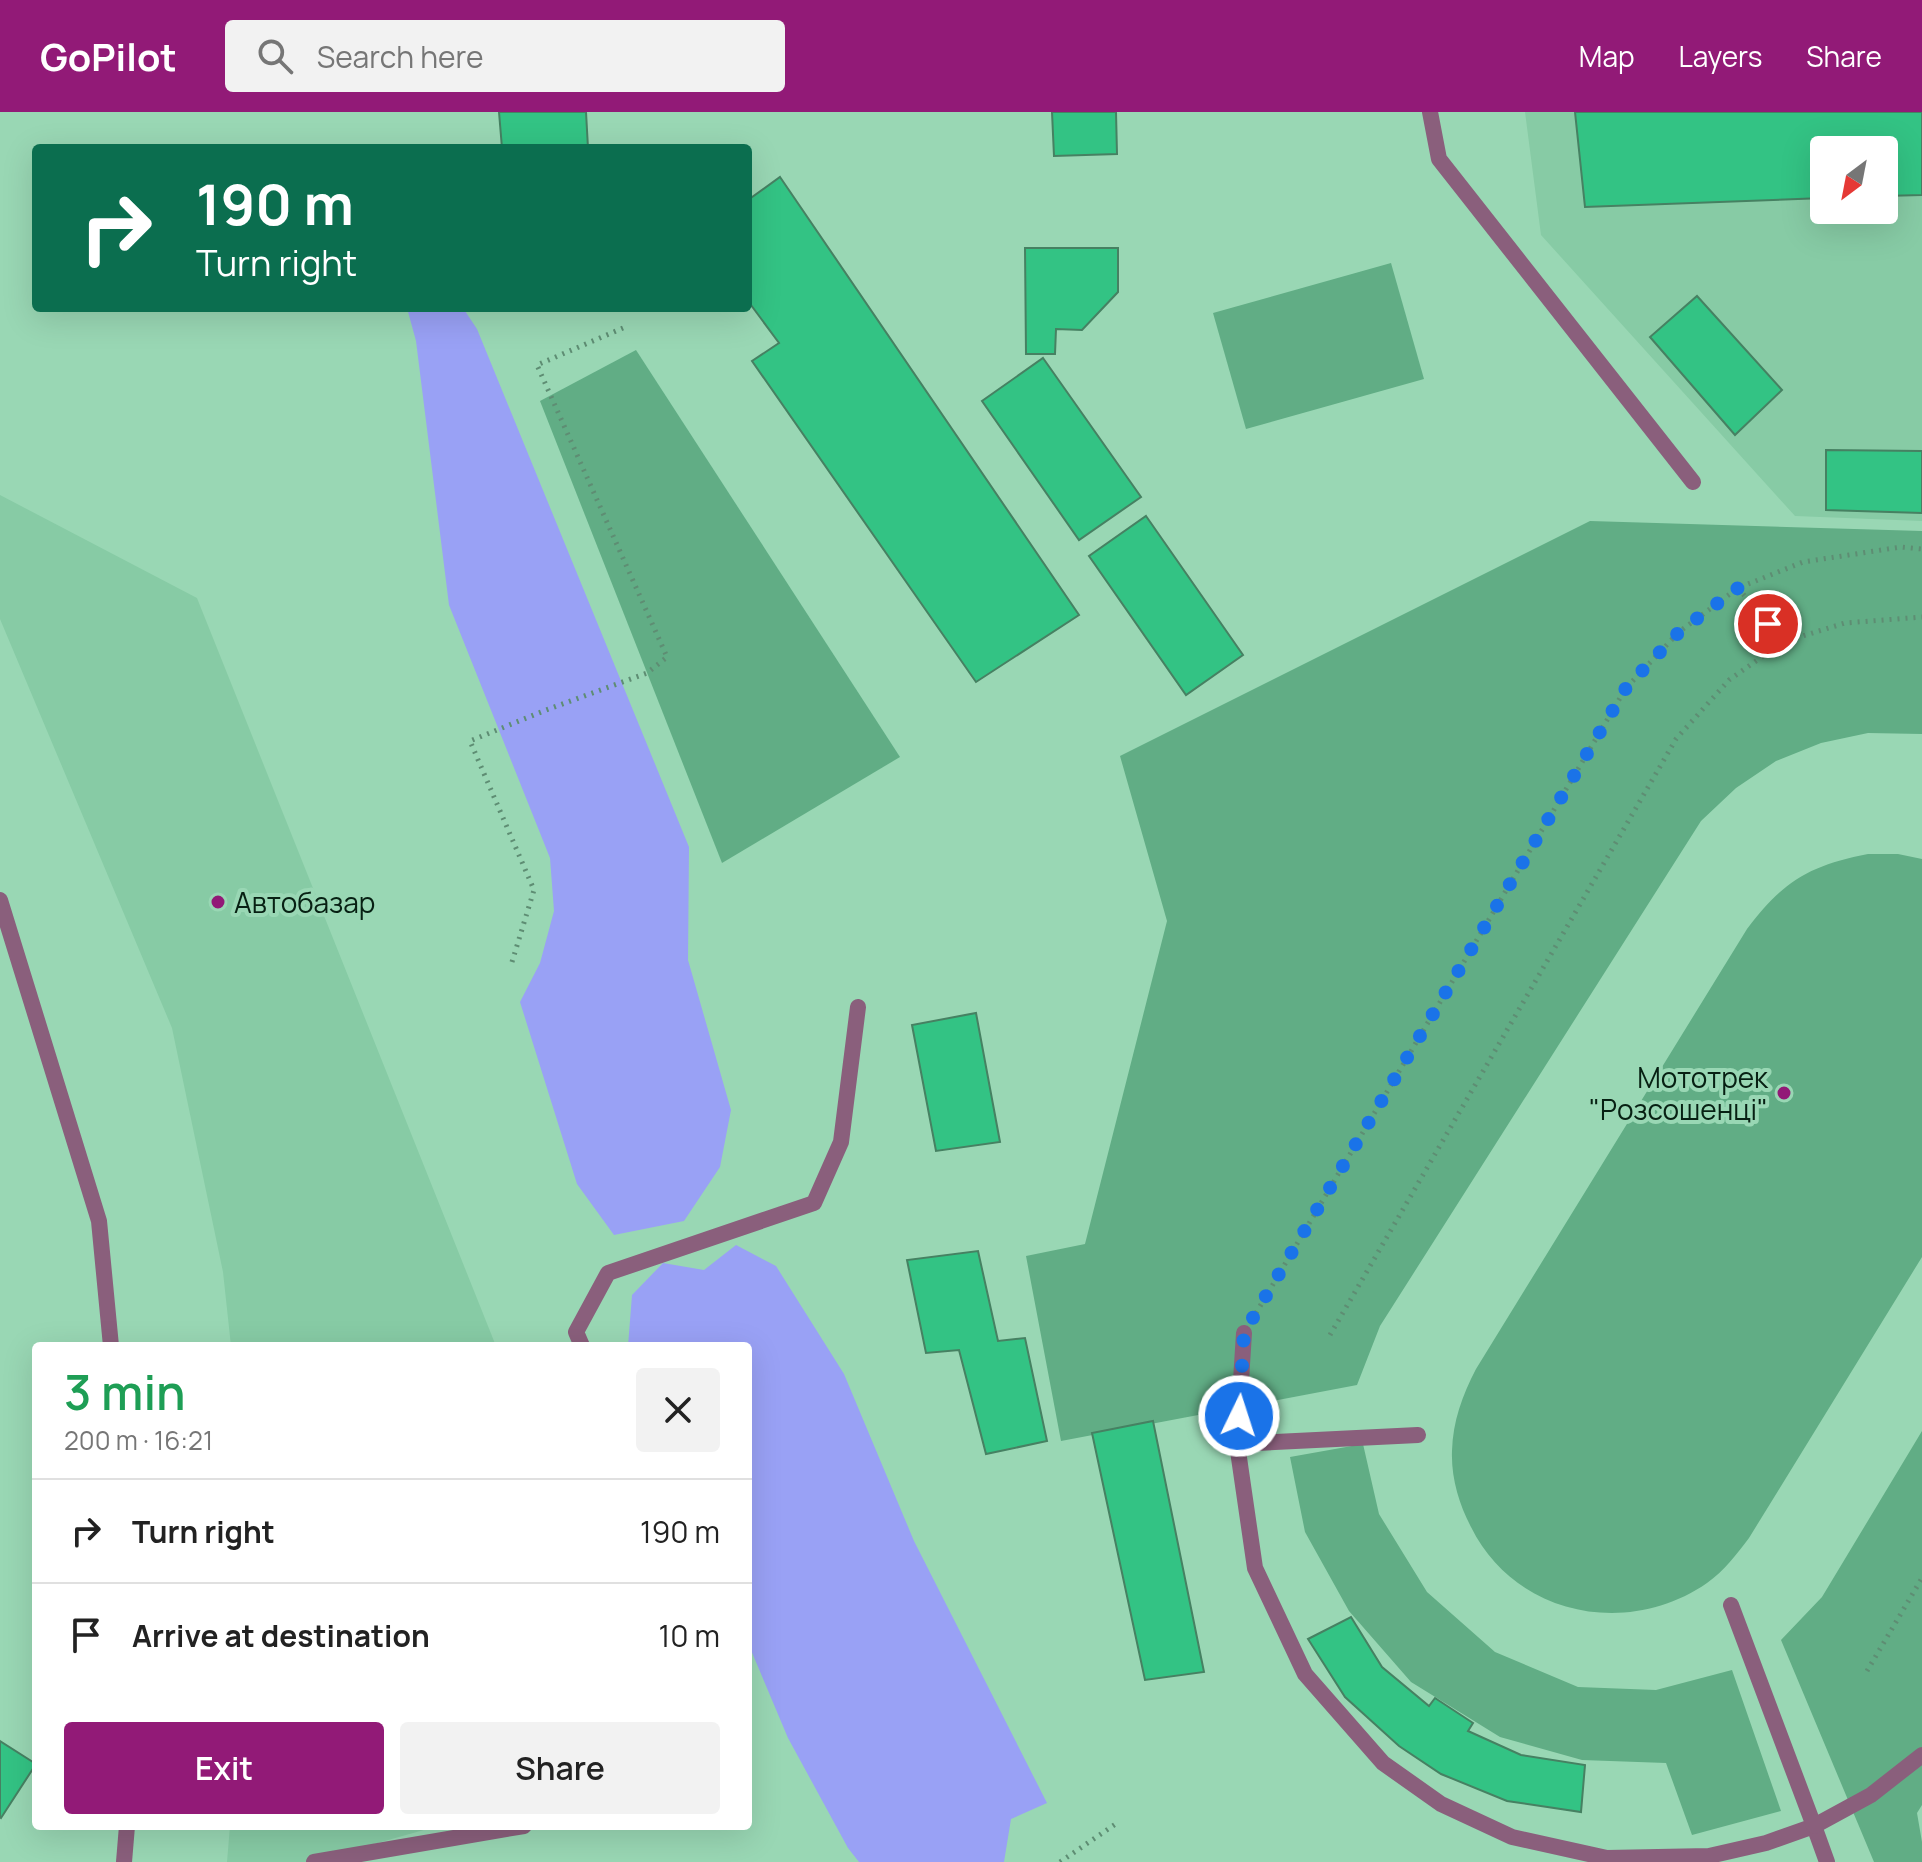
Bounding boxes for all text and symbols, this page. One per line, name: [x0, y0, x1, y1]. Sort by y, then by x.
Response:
search box: [225, 20, 785, 92]
text: GoPilot: [40, 30, 177, 82]
icon: search: [253, 34, 297, 78]
text: Search here: [317, 36, 484, 77]
text: Map: [1579, 37, 1635, 75]
text: Layers: [1679, 37, 1762, 75]
text: Share: [1806, 37, 1882, 75]
north arrow: [1810, 136, 1898, 224]
map controls: [1810, 136, 1898, 224]
text: 190 m: [196, 165, 354, 242]
icon: right: [64, 176, 168, 280]
text: Turn right: [196, 238, 357, 287]
pin: [1734, 590, 1802, 658]
icon: arrive: [1746, 602, 1790, 646]
place label: Автобазар: [234, 883, 375, 921]
marker: Автобазар: [209, 893, 227, 911]
place label: Мототрек "Розсошенці": [1589, 1058, 1769, 1128]
marker: Мототрек "Розсошенці": [1775, 1084, 1793, 1102]
text: 3 min: [64, 1359, 186, 1424]
button: close: [636, 1368, 720, 1452]
position arrow: [1197, 1374, 1281, 1458]
text: 200 m · 16:21: [64, 1422, 213, 1458]
icon: right: [64, 1509, 108, 1553]
text: Turn right: [132, 1511, 275, 1552]
text: 190 m: [640, 1511, 720, 1552]
icon: arrive: [64, 1613, 108, 1657]
text: Arrive at destination: [132, 1615, 430, 1656]
text: 10 m: [659, 1615, 720, 1656]
button: Exit: [64, 1722, 384, 1814]
button: Share: [400, 1722, 720, 1814]

